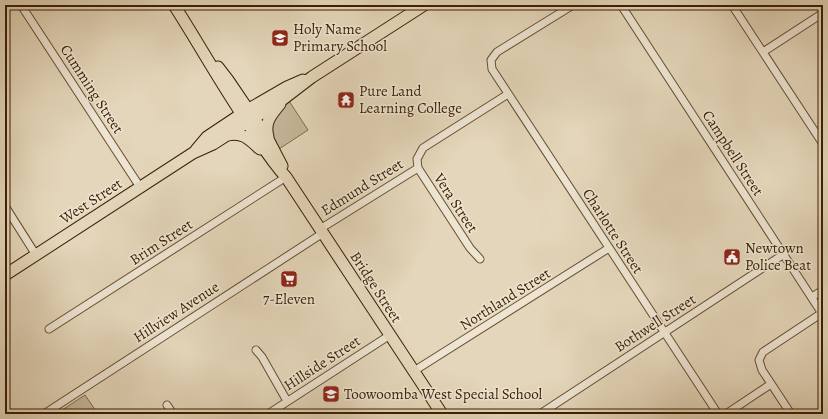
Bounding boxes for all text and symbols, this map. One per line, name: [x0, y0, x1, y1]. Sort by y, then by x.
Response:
place label: Holy Name Primary School: [293, 19, 387, 56]
school or university icon: Holy Name Primary School: [270, 28, 290, 48]
street label: Cumming Street: [56, 41, 128, 137]
place label: Pure Land Learning College: [359, 81, 462, 118]
temple icon: Pure Land Learning College: [336, 90, 356, 110]
street label: Campbell Street: [698, 106, 768, 200]
street label: Edmund Street: [317, 154, 407, 220]
street label: Vera Street: [429, 169, 483, 237]
street label: West Street: [55, 173, 126, 229]
street label: Charlotte Street: [578, 185, 648, 277]
street label: Brim Street: [126, 214, 196, 270]
place label: Newtown Police Beat: [745, 238, 811, 275]
public building icon: Newtown Police Beat: [722, 247, 742, 267]
street label: Bridge Street: [346, 248, 406, 326]
street label: Northland Street: [456, 263, 554, 335]
supermarket icon: 7-Eleven: [279, 269, 299, 289]
street label: Hillview Avenue: [129, 277, 223, 347]
place label: 7-Eleven: [263, 289, 315, 309]
street label: Bothwell Street: [610, 289, 700, 357]
street label: Hillside Street: [280, 331, 364, 395]
school or university icon: Toowoomba West Special School: [321, 384, 341, 404]
place label: Toowoomba West Special School: [344, 384, 543, 404]

